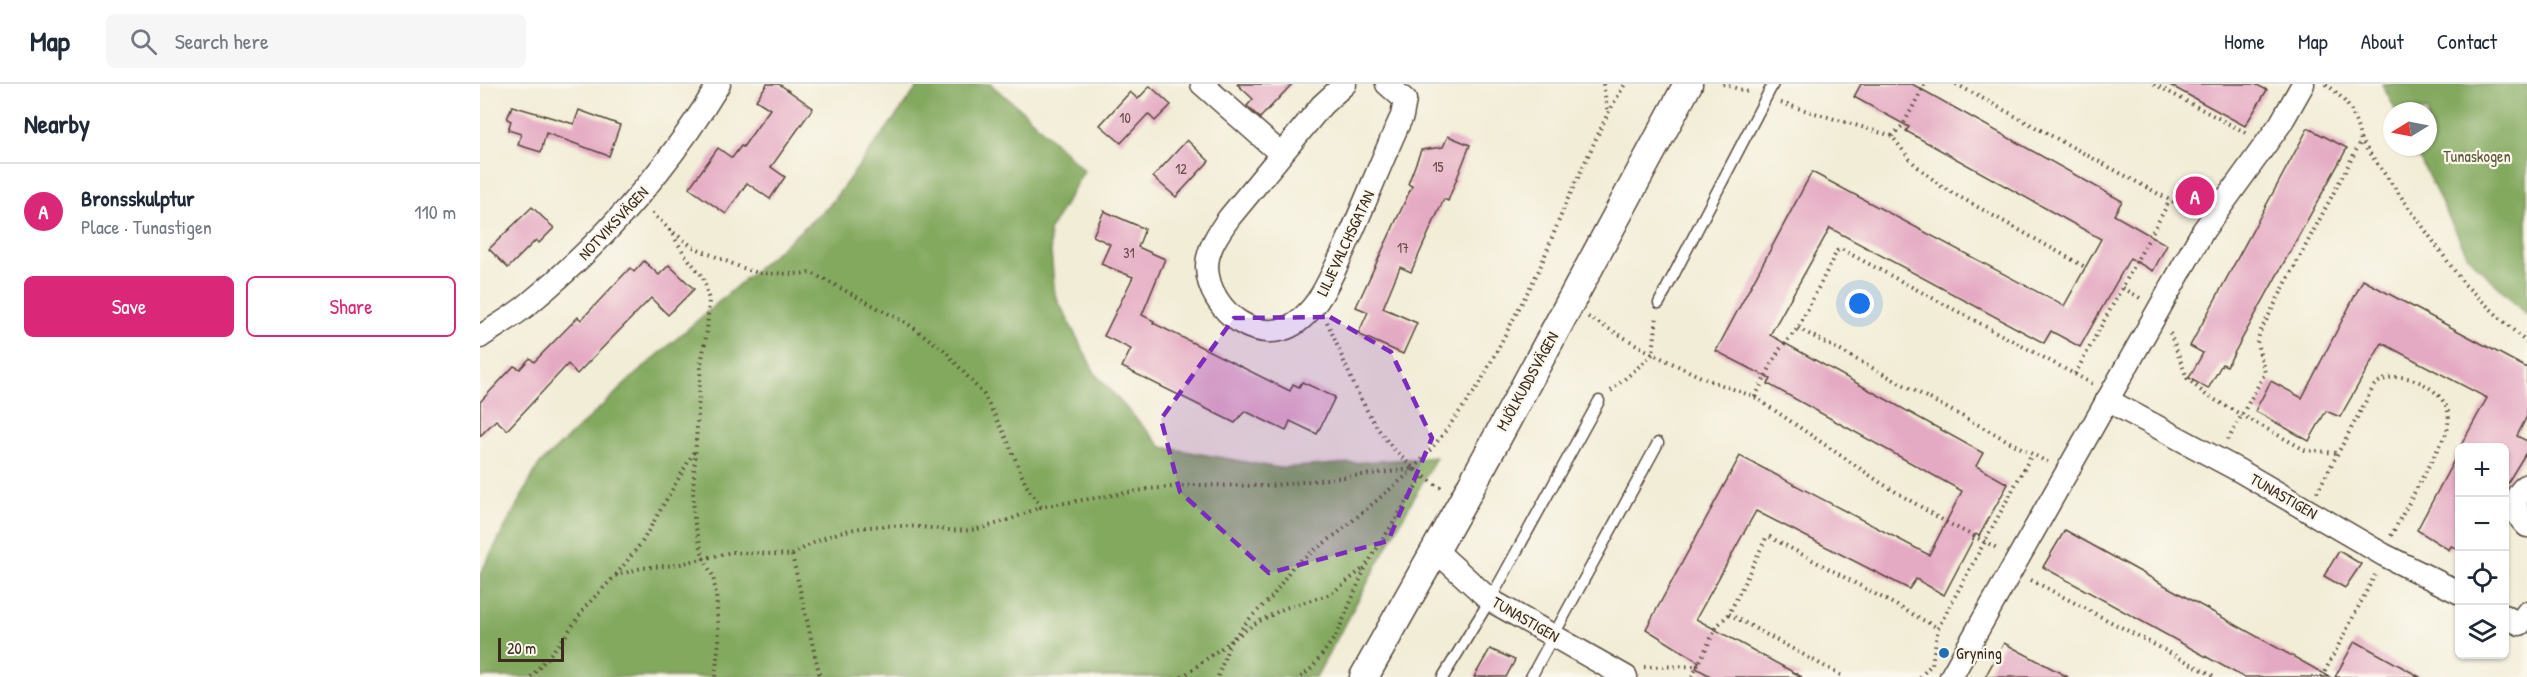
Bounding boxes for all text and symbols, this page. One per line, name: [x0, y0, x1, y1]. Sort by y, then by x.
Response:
search box: [106, 14, 526, 68]
text: Map: [30, 22, 70, 60]
icon: search: [127, 25, 160, 58]
text: Search here: [175, 26, 269, 56]
text: Home: [2224, 27, 2265, 56]
text: Map: [2298, 27, 2328, 56]
text: About: [2361, 27, 2404, 56]
text: Contact: [2437, 27, 2497, 56]
north arrow: [2383, 102, 2437, 156]
text: Nearby: [24, 106, 90, 141]
house number: 10: [1119, 108, 1131, 127]
park label: Tunaskogen: [2443, 145, 2511, 167]
house number: 15: [1432, 157, 1444, 176]
house number: 12: [1175, 159, 1187, 178]
pin: A: [2176, 174, 2214, 218]
street label: NOTVIKSVÄGEN: [573, 181, 653, 265]
text: Bronsskulptur: [81, 183, 194, 213]
street label: LILJEVALCHSGATAN: [1311, 187, 1379, 299]
text: A: [39, 198, 48, 225]
text: 110 m: [414, 198, 456, 225]
text: Place · Tunastigen: [81, 213, 212, 240]
house number: 17: [1397, 238, 1409, 257]
house number: 31: [1123, 243, 1135, 262]
button: Save: [24, 276, 234, 337]
button: Share: [246, 276, 456, 337]
your location: [1845, 289, 1874, 318]
street label: MJÖLKUDDSVÄGEN: [1491, 328, 1563, 434]
map controls: [2455, 443, 2509, 659]
button: +: [2455, 443, 2509, 497]
street label: TUNASTIGEN: [2246, 468, 2322, 524]
button: −: [2455, 497, 2509, 551]
button: locate: [2455, 551, 2509, 605]
street label: TUNASTIGEN: [1488, 591, 1564, 647]
button: layers: [2455, 605, 2509, 659]
scale bar: [498, 635, 564, 662]
text: 20 m: [507, 637, 536, 659]
place label: Gryning: [1956, 642, 2002, 664]
marker: Gryning: [1937, 646, 1951, 660]

